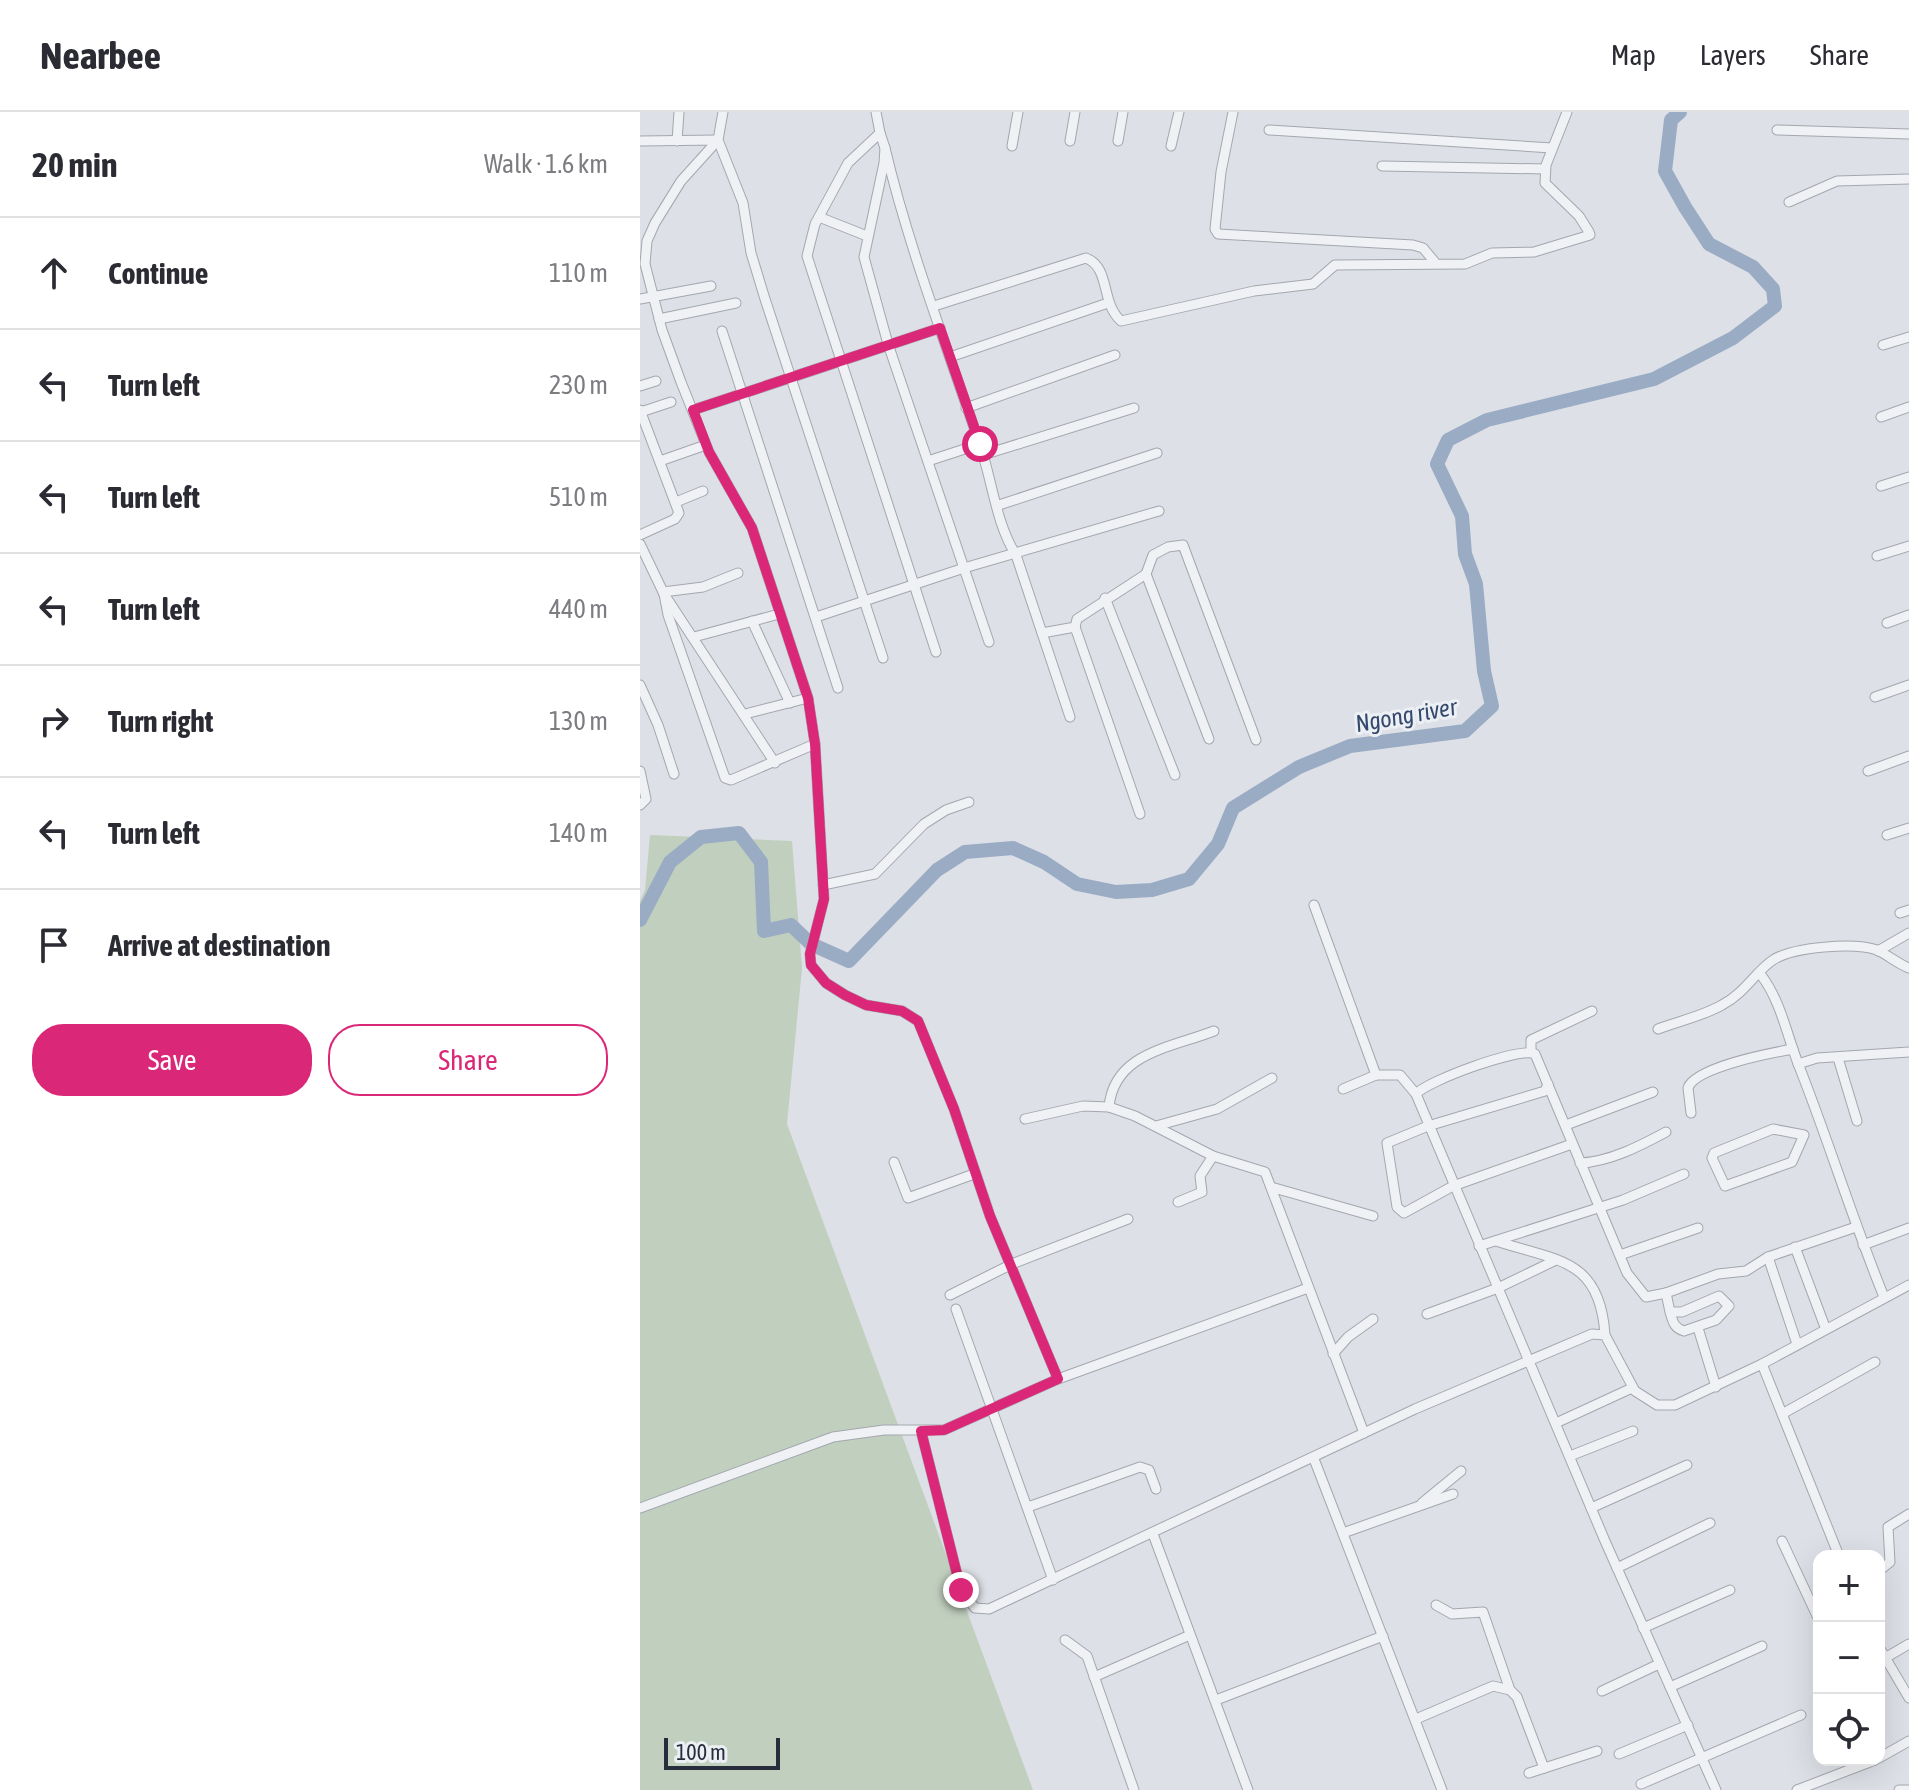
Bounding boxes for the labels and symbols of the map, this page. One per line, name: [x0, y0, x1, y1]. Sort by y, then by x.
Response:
route start: [962, 426, 998, 462]
water label: Ngong river: [1353, 693, 1460, 737]
route end: [943, 1572, 979, 1608]
scale bar: [664, 1734, 780, 1770]

